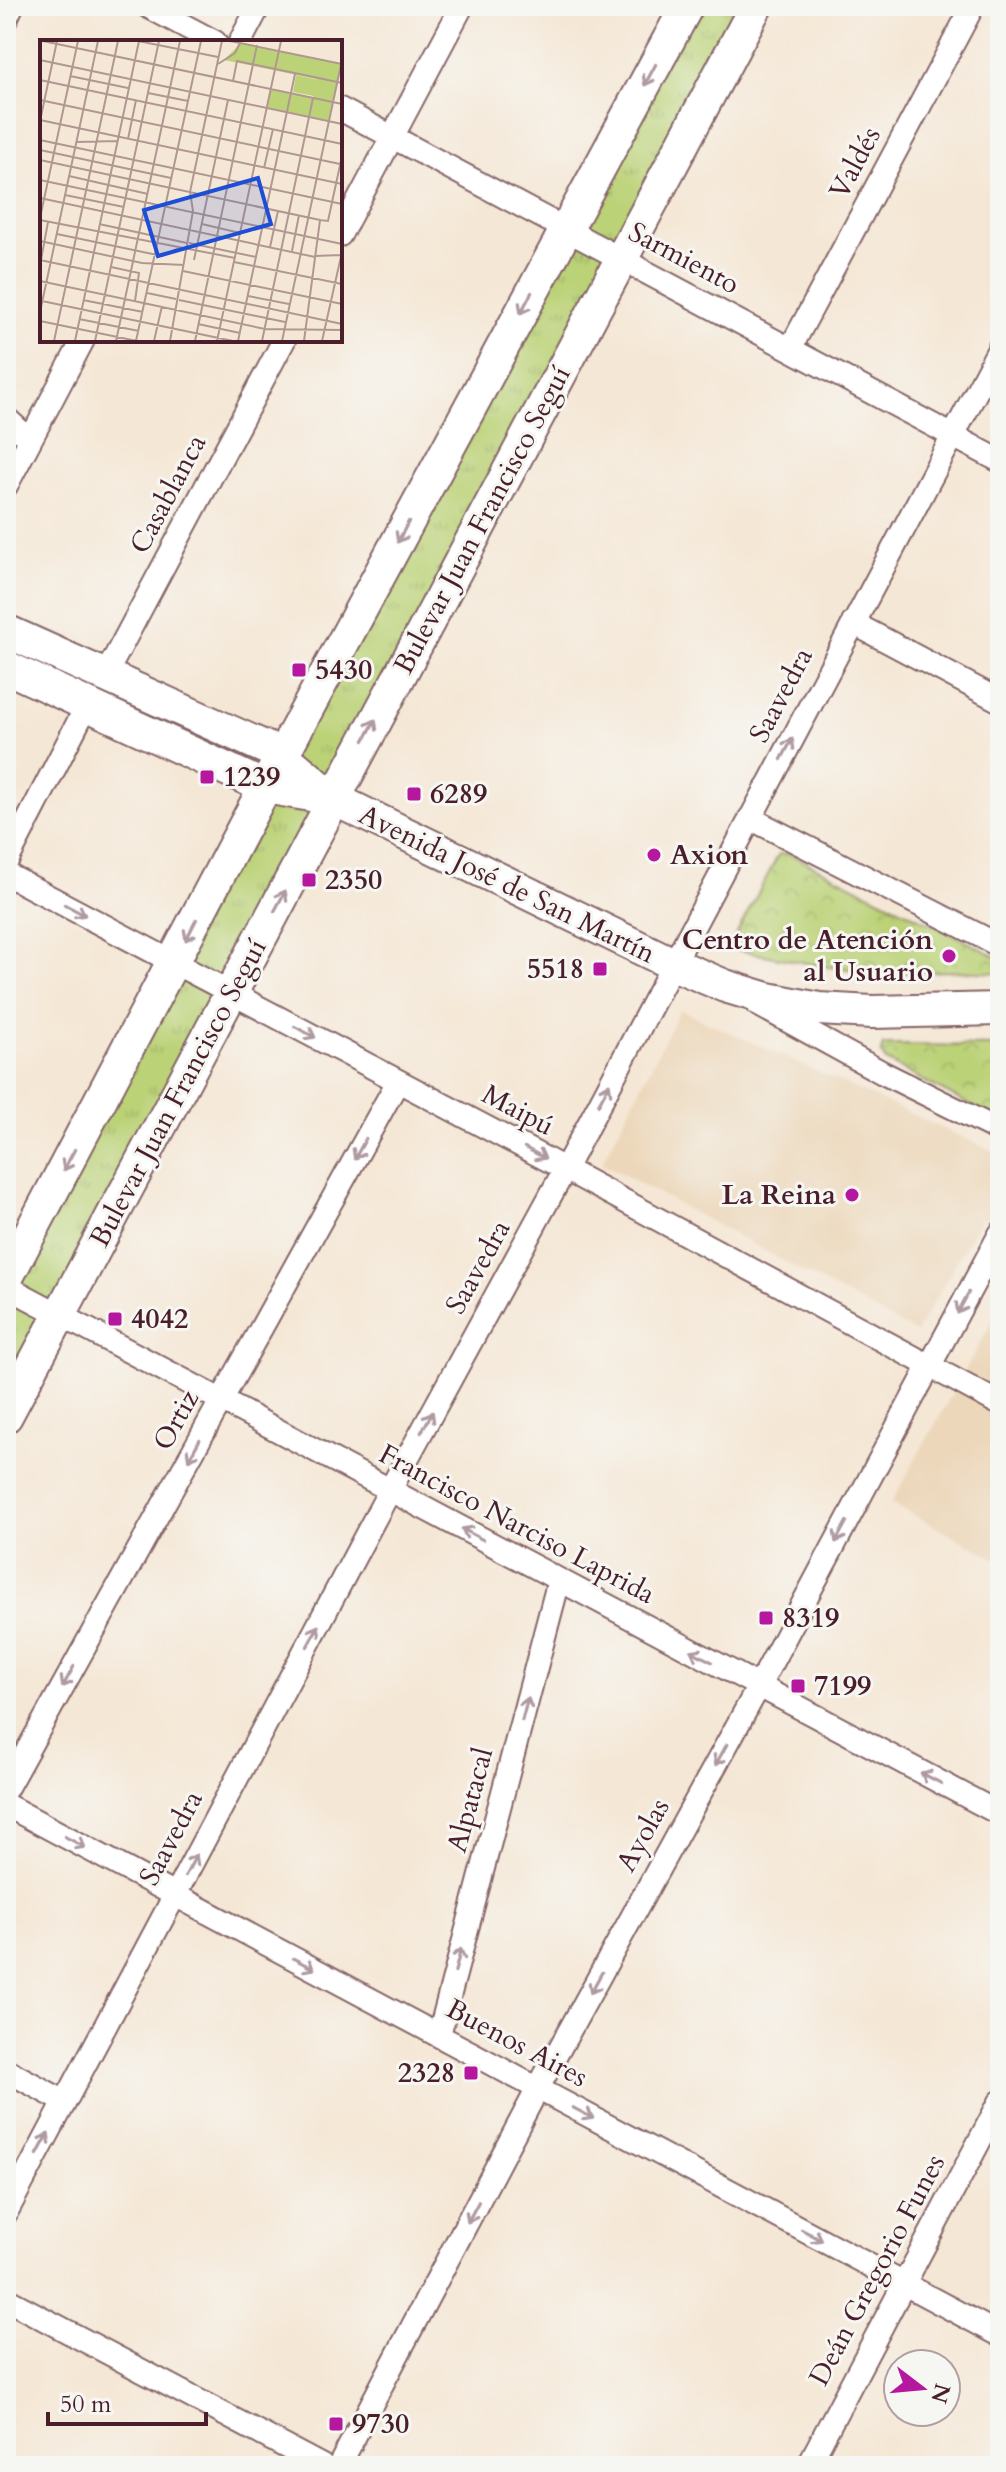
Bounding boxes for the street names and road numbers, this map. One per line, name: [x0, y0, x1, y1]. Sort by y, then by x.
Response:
street label: Valdés: [820, 120, 890, 206]
street label: Sarmiento: [622, 213, 746, 303]
street label: Bulevar Juan Francisco Seguí: [384, 359, 580, 681]
street label: Casablanca: [121, 428, 215, 560]
street label: Saavedra: [740, 641, 822, 749]
street label: Avenida José de San Martín: [352, 796, 662, 972]
street label: Bulevar Juan Francisco Seguí: [80, 932, 276, 1254]
street label: Maipú: [475, 1075, 561, 1145]
street label: Saavedra: [437, 1213, 519, 1321]
street label: Ortiz: [144, 1383, 208, 1457]
street label: Francisco Narciso Laprida: [372, 1435, 662, 1613]
street label: Alpatacal: [438, 1743, 502, 1857]
street label: Saavedra: [130, 1784, 212, 1892]
street label: Ayolas: [607, 1791, 679, 1879]
street label: Buenos Aires: [440, 1990, 594, 2096]
street label: Deán Gregorio Funes: [800, 2148, 954, 2392]

